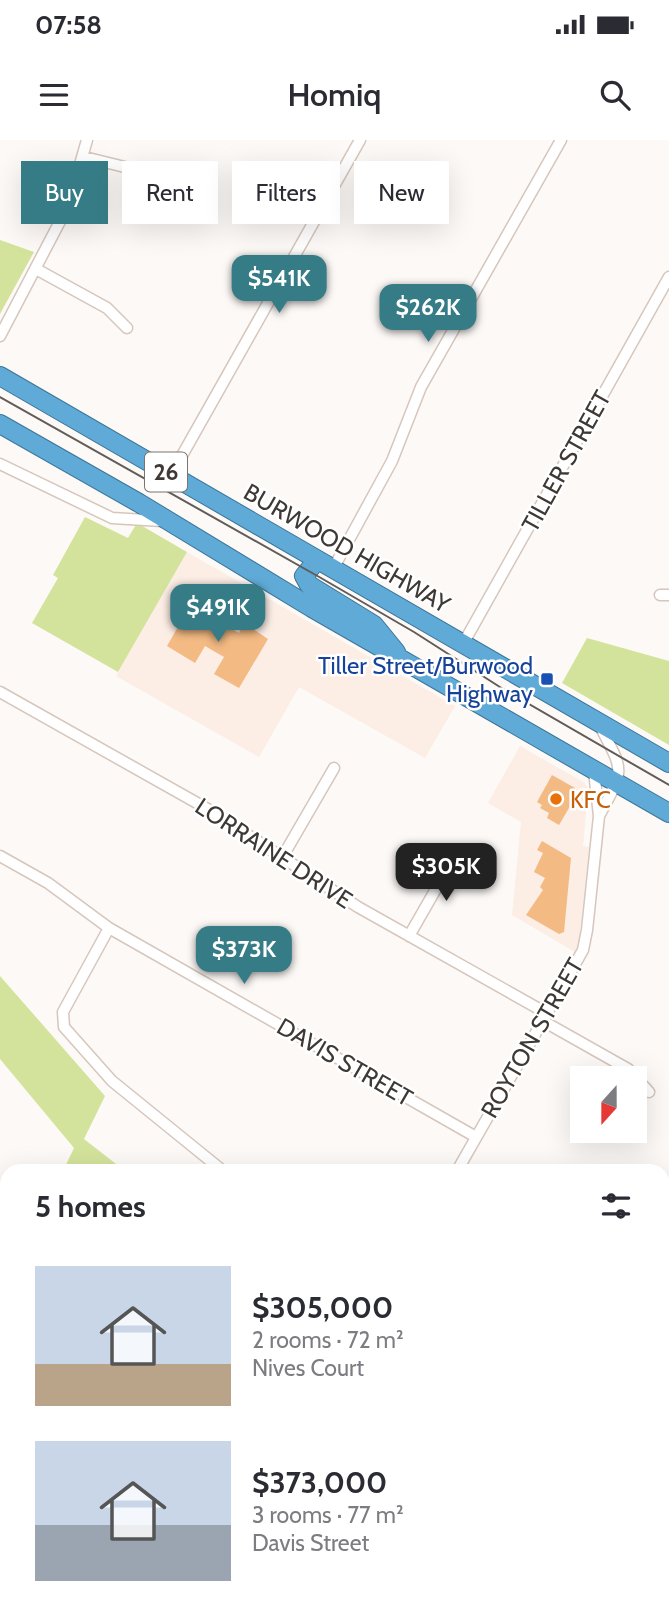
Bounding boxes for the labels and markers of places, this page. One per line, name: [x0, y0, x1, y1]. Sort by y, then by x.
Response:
pin: $541K: [230, 256, 328, 315]
pin: $262K: [379, 284, 477, 344]
pin: $491K: [169, 584, 267, 644]
place label: Tiller Street/Burwood Highway: [318, 651, 533, 708]
marker: Tiller Street/Burwood Highway: [539, 671, 555, 687]
place label: KFC: [570, 785, 611, 814]
marker: KFC: [548, 791, 564, 807]
pin: $305K: [397, 844, 495, 903]
pin: $373K: [195, 926, 293, 986]

